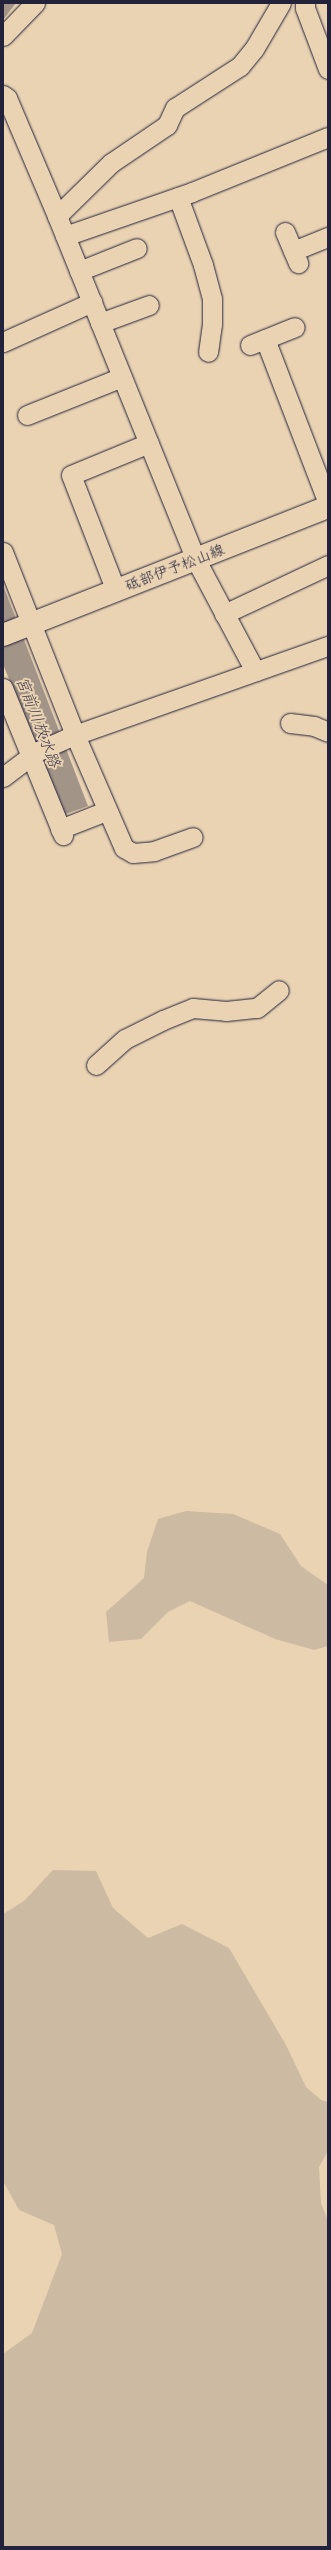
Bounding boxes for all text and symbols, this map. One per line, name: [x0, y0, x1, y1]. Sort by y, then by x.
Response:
street label: 砥部伊予松山線: [123, 541, 227, 595]
water label: 宮前川放水路: [12, 674, 64, 770]

